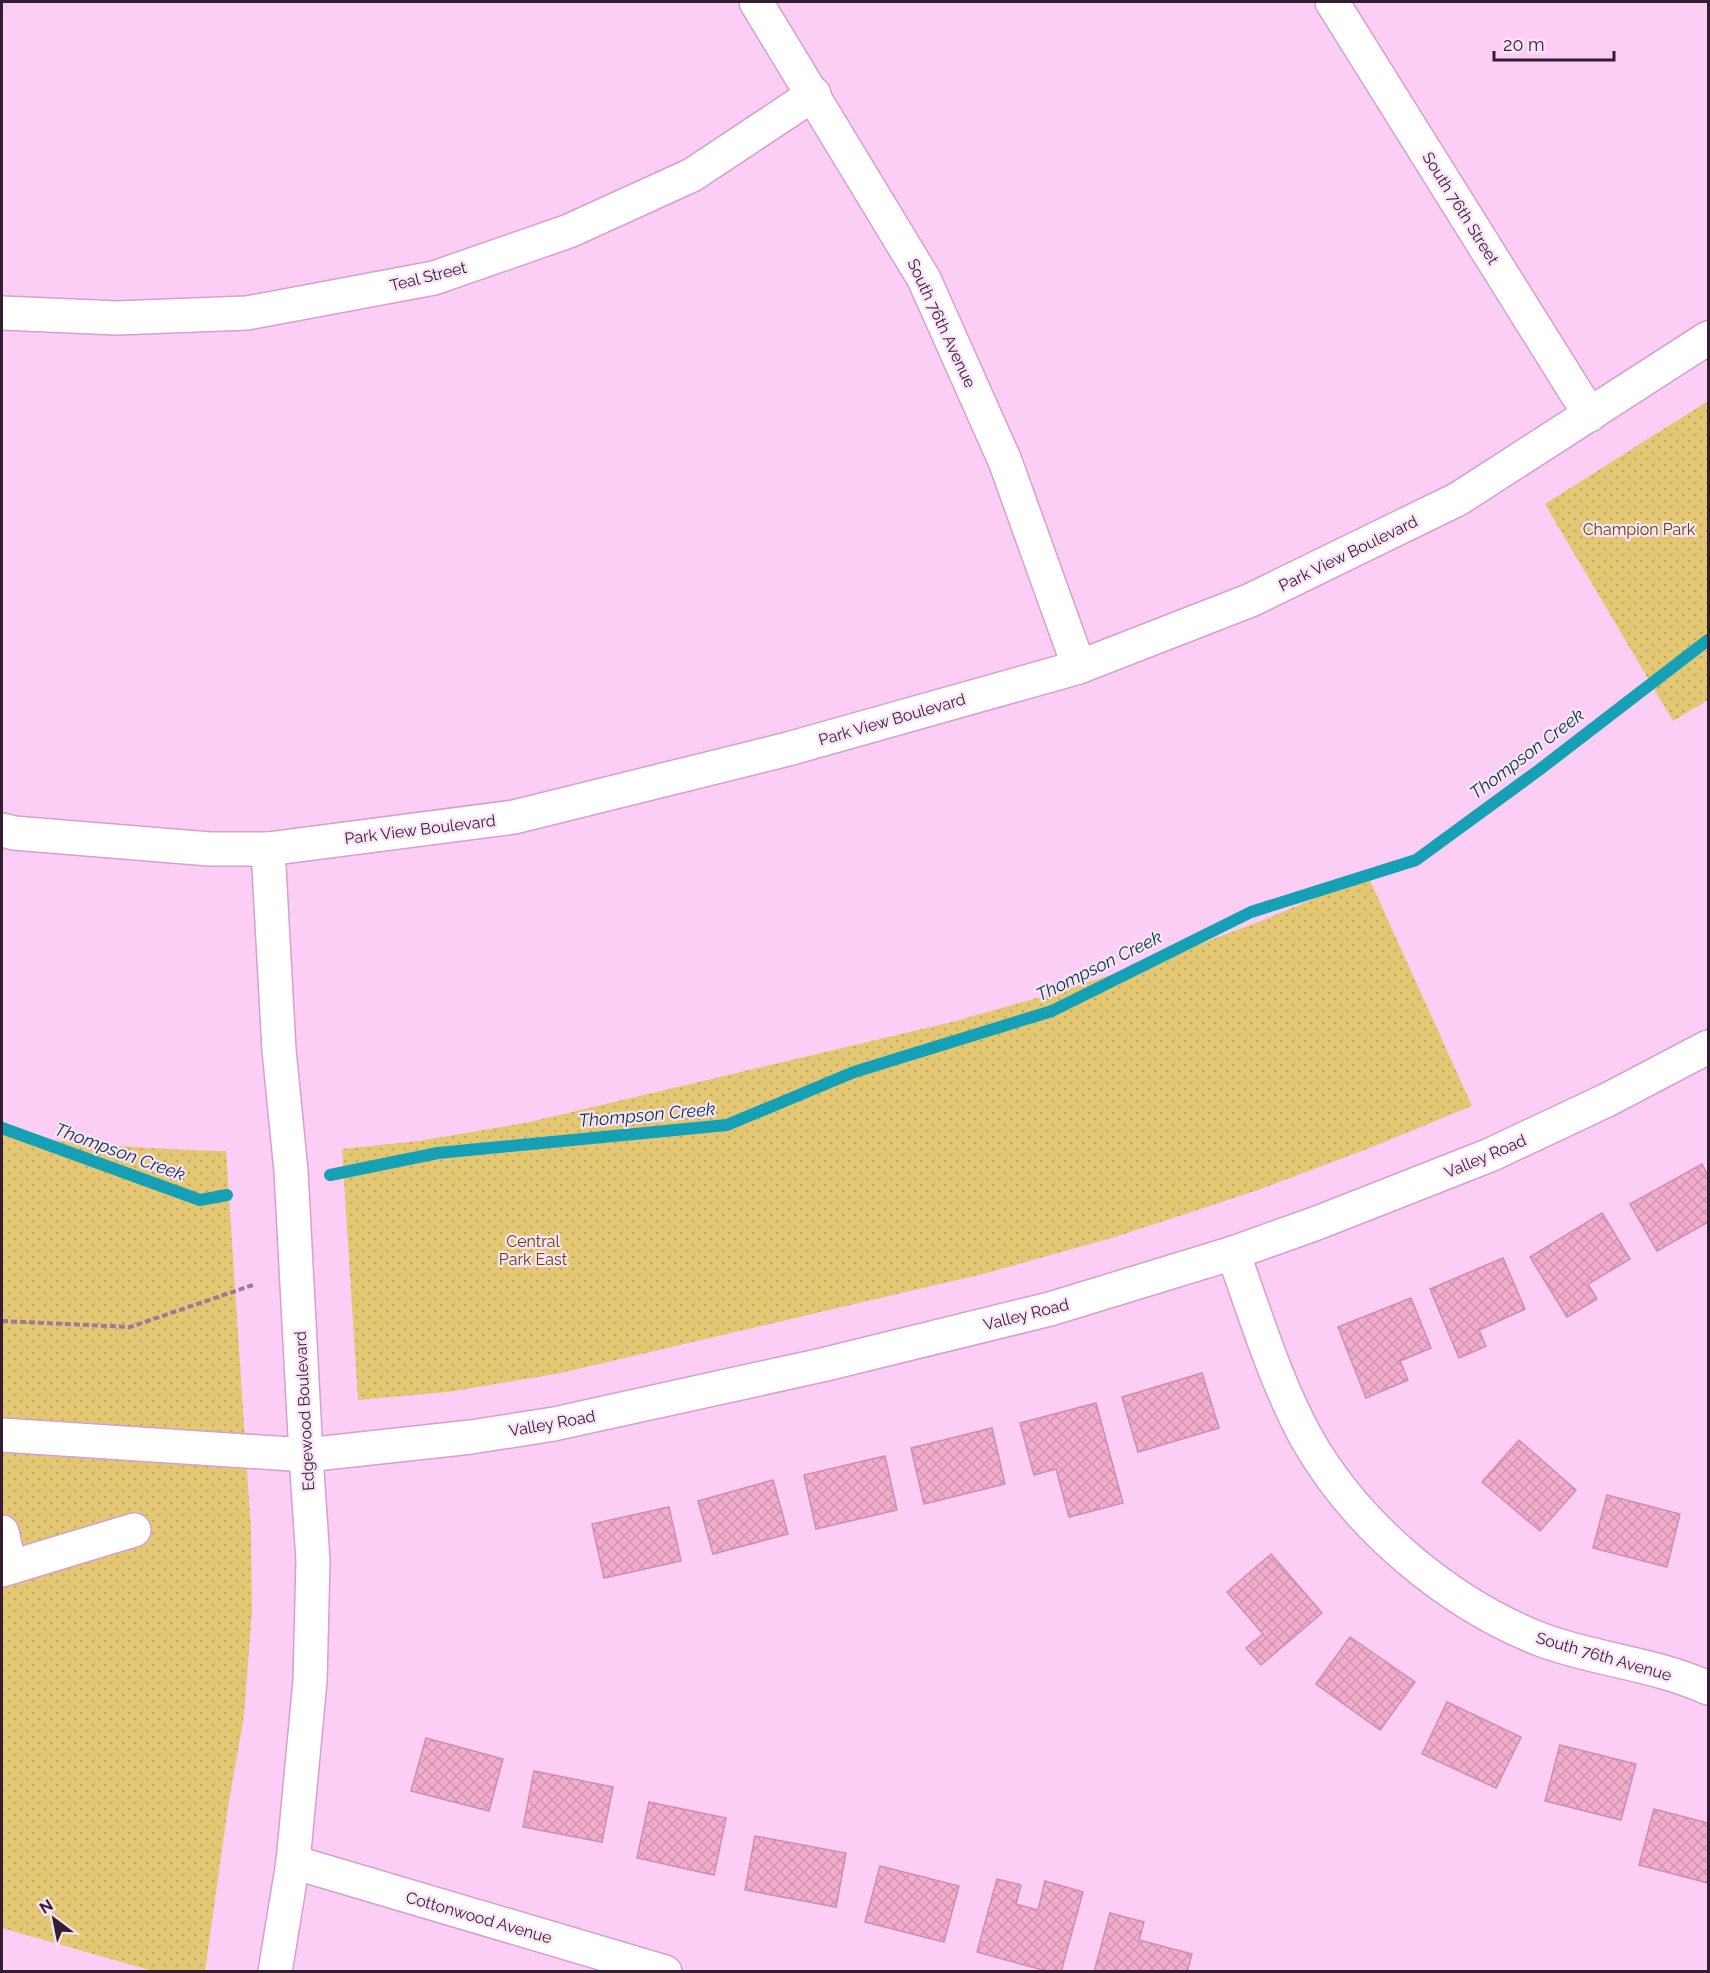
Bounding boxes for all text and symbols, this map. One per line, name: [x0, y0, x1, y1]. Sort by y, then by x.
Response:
scale bar: [1494, 24, 1614, 62]
text: 20 m: [1503, 34, 1545, 55]
street label: South 76th Street: [1418, 149, 1503, 268]
street label: South 76th Avenue: [903, 256, 980, 391]
street label: Teal Street: [388, 258, 469, 295]
street label: Park View Boulevard: [1276, 512, 1421, 595]
park label: Champion Park: [1583, 520, 1696, 539]
street label: Park View Boulevard: [816, 689, 968, 750]
water label: Thompson Creek: [1466, 704, 1588, 803]
street label: Park View Boulevard: [343, 811, 497, 848]
water label: Thompson Creek: [1032, 926, 1165, 1005]
water label: Thompson Creek: [578, 1098, 717, 1131]
water label: Thompson Creek: [52, 1118, 189, 1185]
street label: Valley Road: [1441, 1131, 1529, 1182]
park label: Central Park East: [499, 1232, 568, 1269]
street label: Valley Road: [981, 1295, 1071, 1334]
street label: Edgewood Boulevard: [291, 1331, 318, 1491]
street label: Valley Road: [507, 1407, 597, 1440]
street label: South 76th Avenue: [1534, 1628, 1674, 1685]
street label: Cottonwood Avenue: [404, 1888, 554, 1947]
north arrow: [24, 1889, 84, 1949]
text: N: [36, 1895, 57, 1918]

